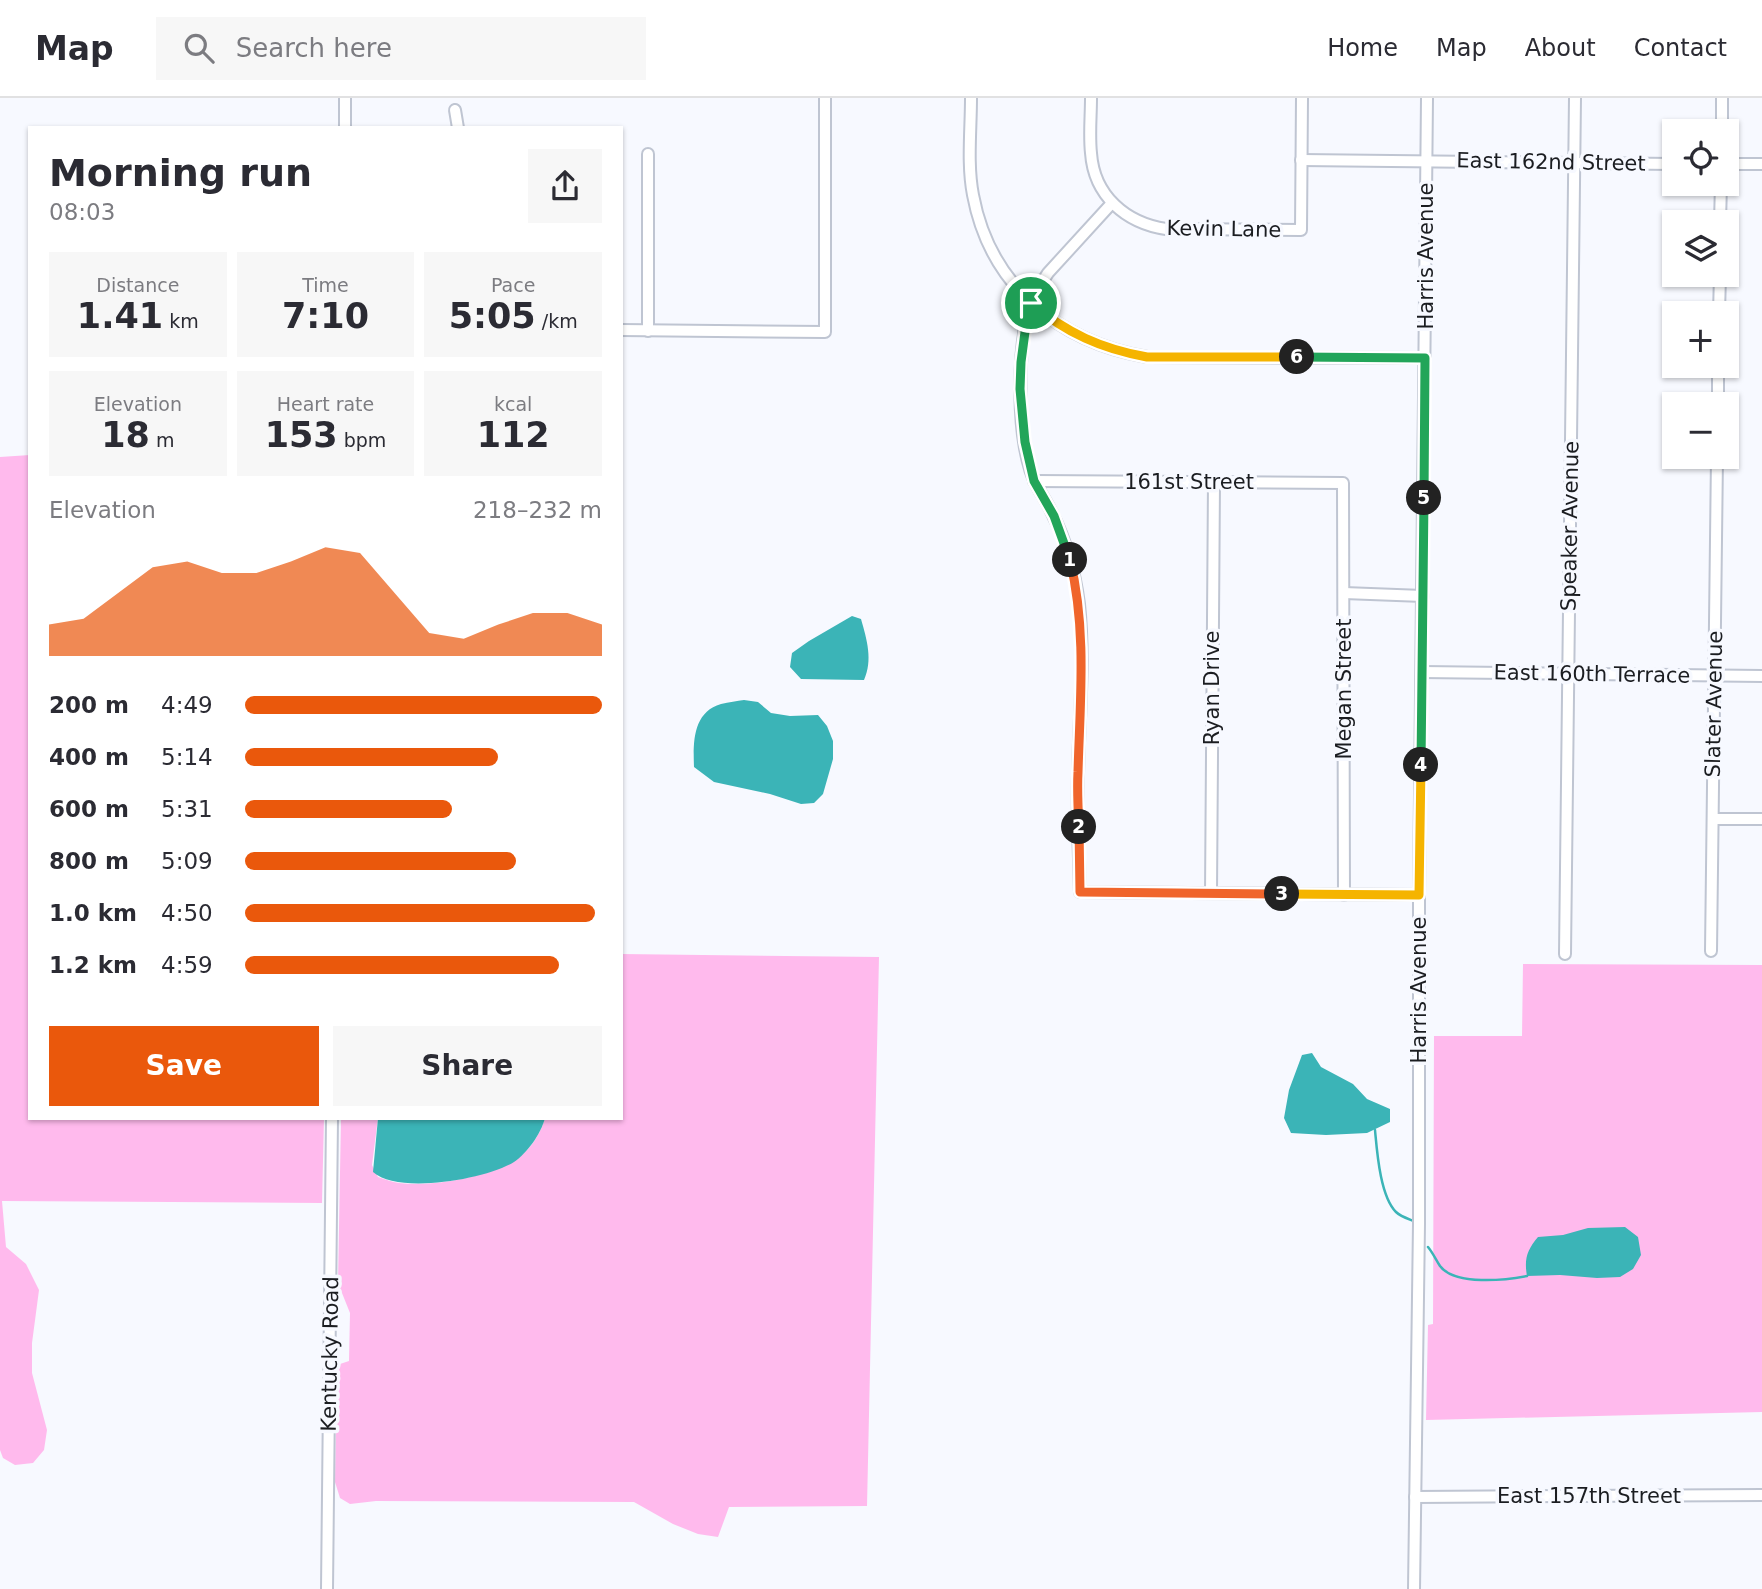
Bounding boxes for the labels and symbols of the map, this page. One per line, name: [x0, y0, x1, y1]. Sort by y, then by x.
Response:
street label: East 162nd Street: [1456, 148, 1646, 176]
street label: Harris Avenue: [1414, 182, 1438, 330]
street label: Kevin Lane: [1166, 216, 1282, 242]
pin: [1001, 273, 1061, 333]
pin: 6: [1280, 340, 1314, 374]
street label: Speaker Avenue: [1557, 441, 1583, 611]
street label: 161st Street: [1124, 470, 1254, 494]
pin: 5: [1406, 480, 1442, 516]
pin: 1: [1052, 542, 1088, 578]
street label: Megan Street: [1332, 618, 1356, 760]
street label: Ryan Drive: [1200, 631, 1224, 745]
street label: Slater Avenue: [1701, 631, 1727, 777]
street label: East 160th Terrace: [1493, 660, 1691, 688]
pin: 4: [1404, 748, 1438, 782]
pin: 2: [1062, 810, 1096, 844]
pin: 3: [1264, 876, 1300, 912]
street label: Harris Avenue: [1407, 916, 1431, 1064]
street label: Kentucky Road: [317, 1276, 343, 1432]
street label: East 157th Street: [1497, 1484, 1681, 1508]

